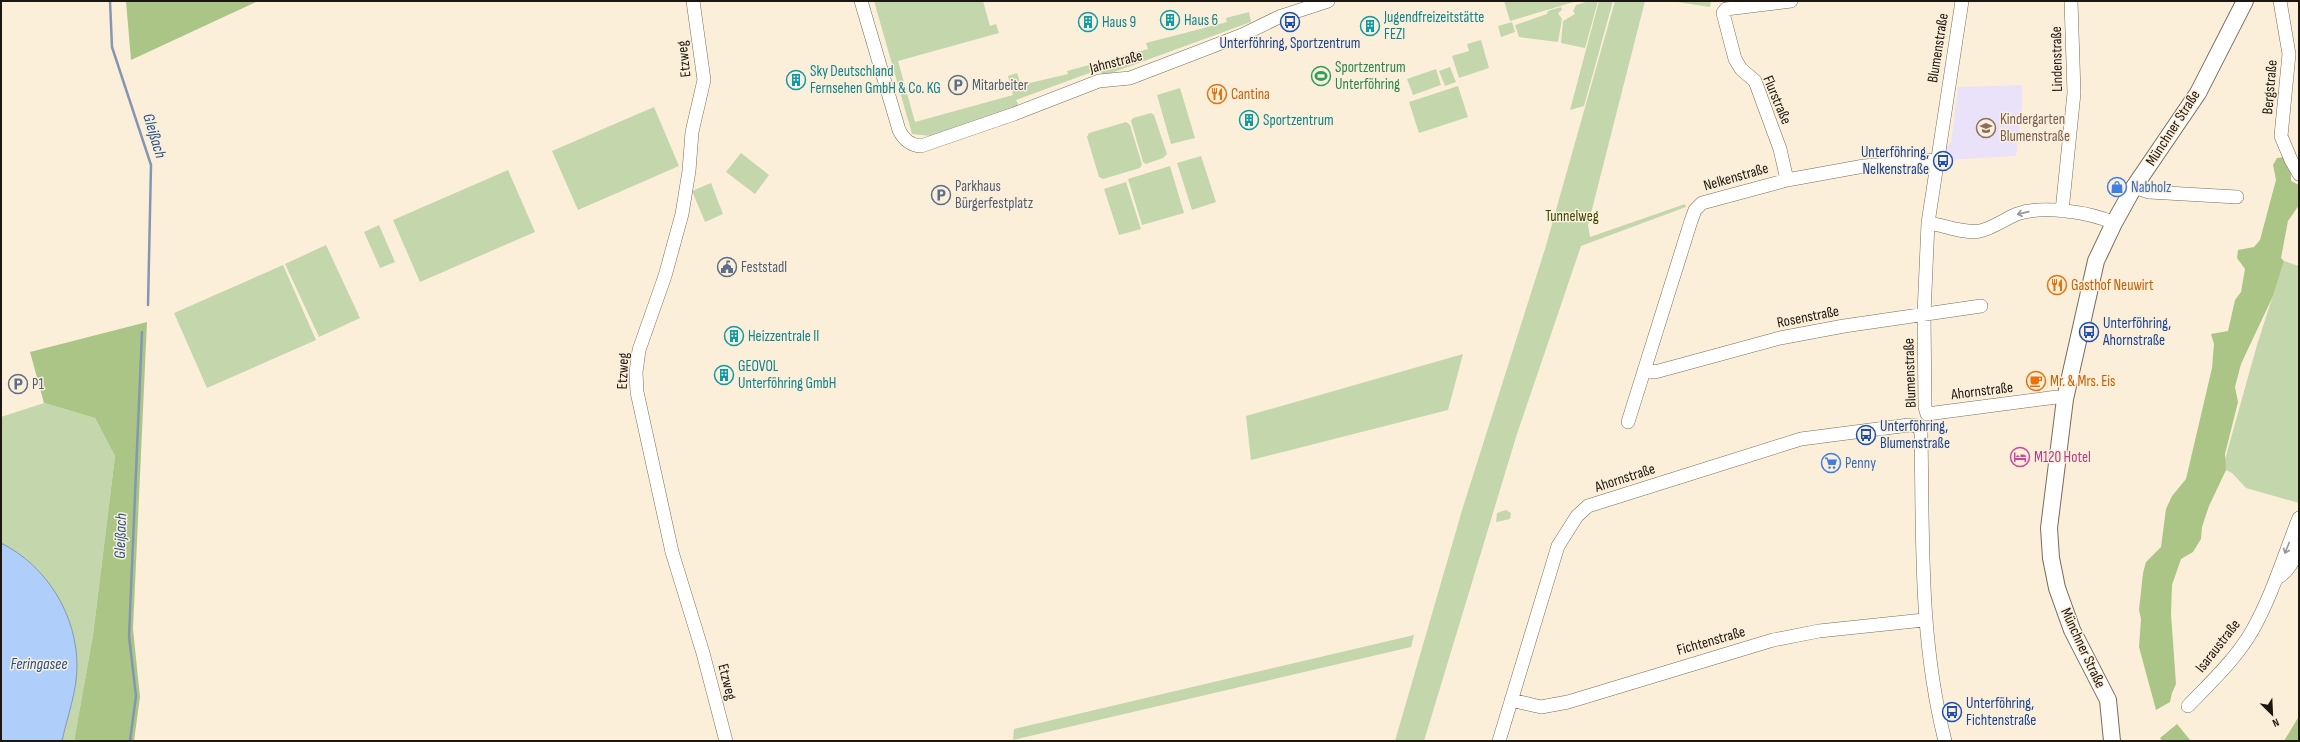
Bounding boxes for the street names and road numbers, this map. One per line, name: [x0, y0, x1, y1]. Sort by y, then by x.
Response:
street label: Blumenstraße: [1923, 12, 1953, 84]
street label: Lindenstraße: [2047, 26, 2067, 92]
street label: Etzweg: [673, 40, 695, 78]
street label: Jahnstraße: [1087, 46, 1144, 78]
street label: Bergstraße: [2258, 59, 2282, 115]
street label: Flurstraße: [1758, 73, 1796, 127]
street label: Münchner Straße: [2142, 87, 2204, 169]
street label: Nelkenstraße: [1701, 159, 1771, 195]
street label: Rosenstraße: [1775, 302, 1841, 332]
street label: Blumenstraße: [1899, 338, 1921, 408]
street label: Etzweg: [613, 352, 633, 390]
street label: Ahornstraße: [1949, 378, 2014, 404]
street label: Ahornstraße: [1592, 459, 1657, 497]
street label: Münchner Straße: [2056, 605, 2110, 691]
street label: Isaraustraße: [2191, 616, 2245, 676]
street label: Fichtenstraße: [1675, 622, 1747, 660]
street label: Etzweg: [713, 662, 741, 702]

